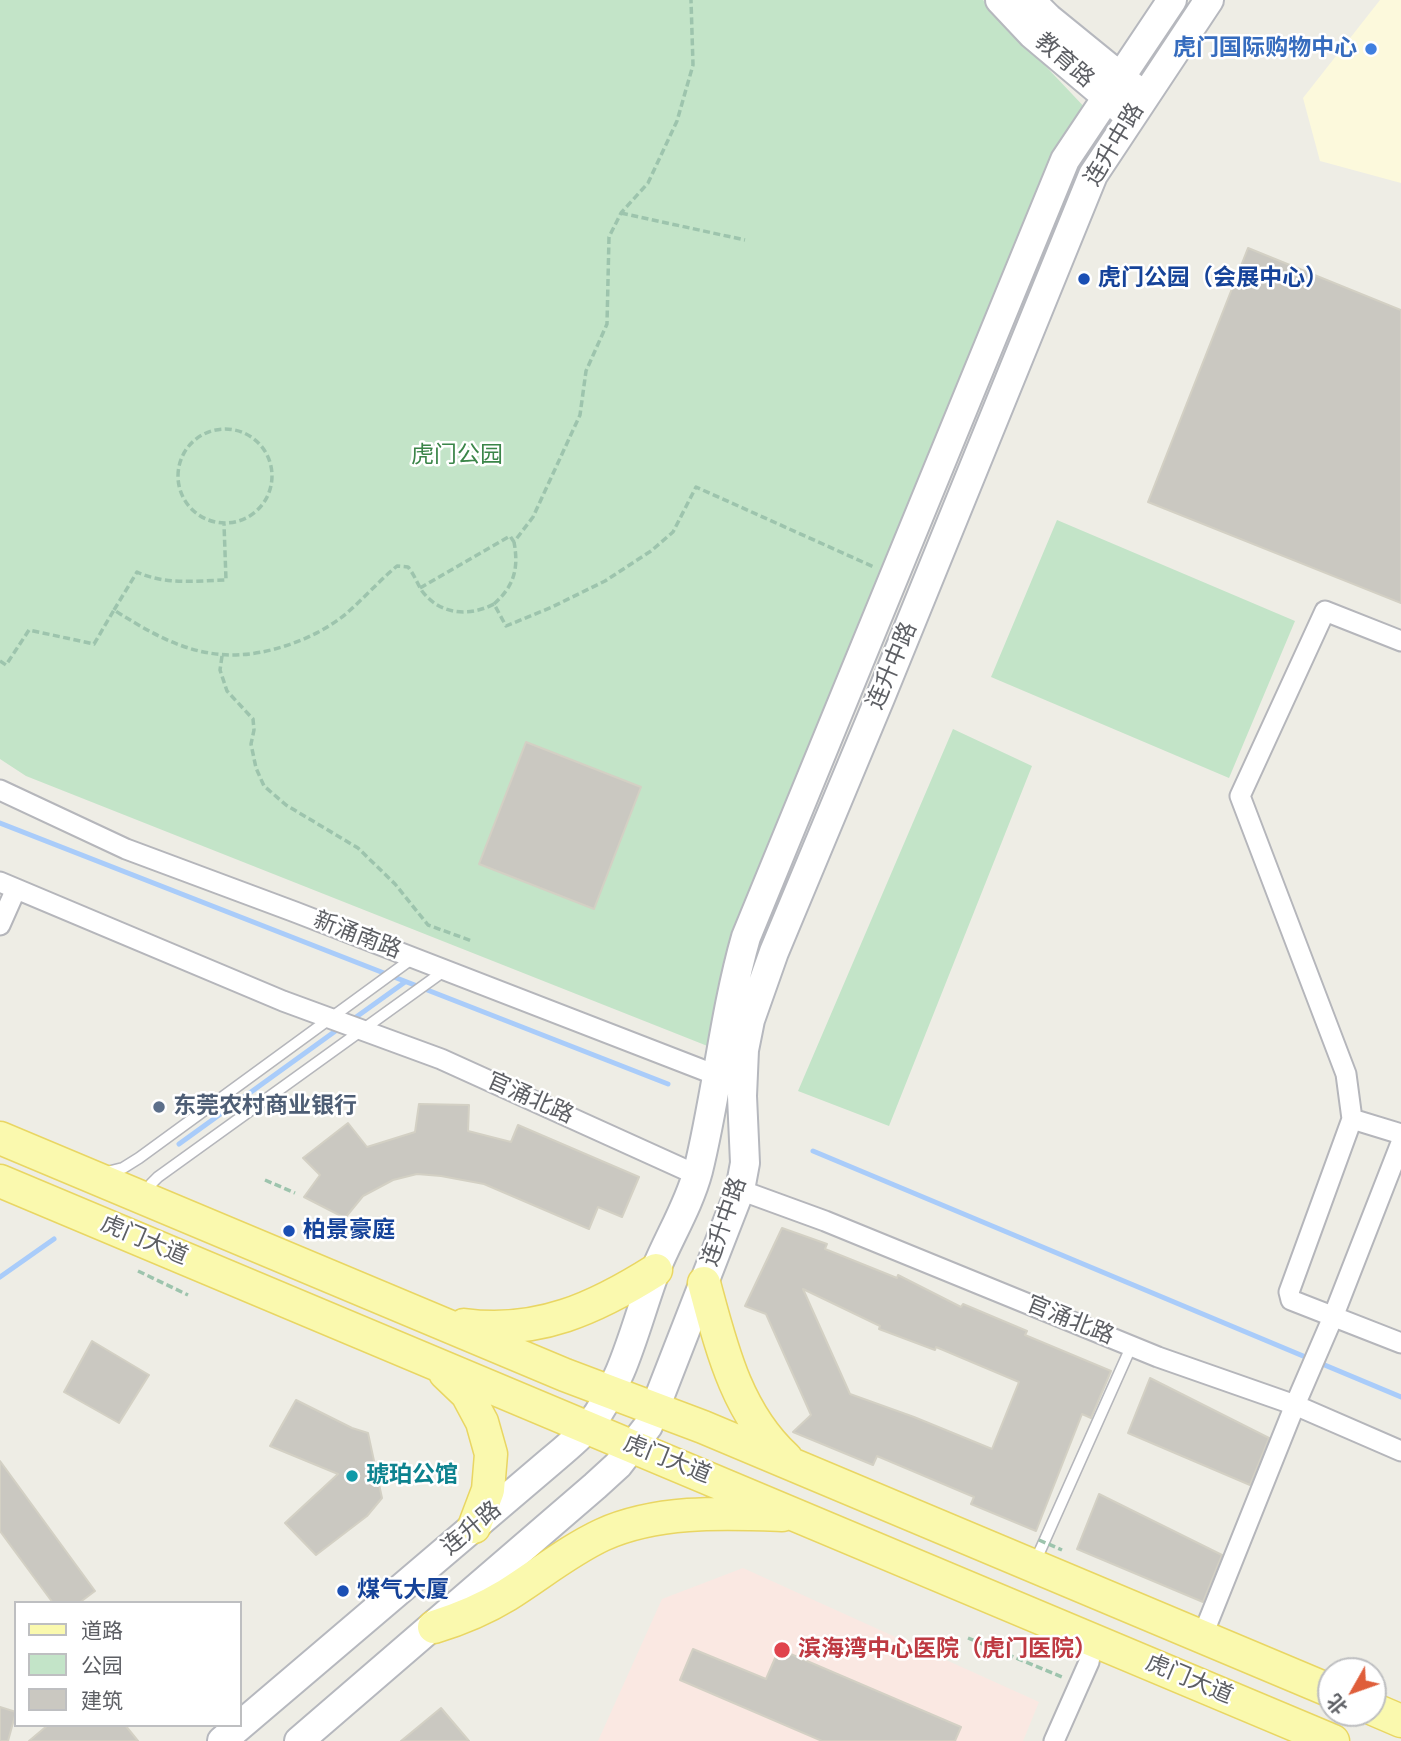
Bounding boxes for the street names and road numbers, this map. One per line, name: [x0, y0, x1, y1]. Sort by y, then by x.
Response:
street label: 教育路: [1029, 28, 1099, 94]
street label: 连升中路: [1079, 98, 1151, 192]
street label: 连升中路: [862, 618, 924, 714]
street label: 新涌南路: [309, 907, 405, 965]
street label: 官涌北路: [482, 1068, 578, 1130]
street label: 连升中路: [697, 1174, 753, 1270]
street label: 虎门大道: [96, 1210, 192, 1272]
street label: 官涌北路: [1022, 1291, 1118, 1351]
street label: 虎门大道: [619, 1430, 715, 1490]
street label: 连升路: [437, 1496, 507, 1562]
street label: 虎门大道: [1141, 1649, 1237, 1711]

